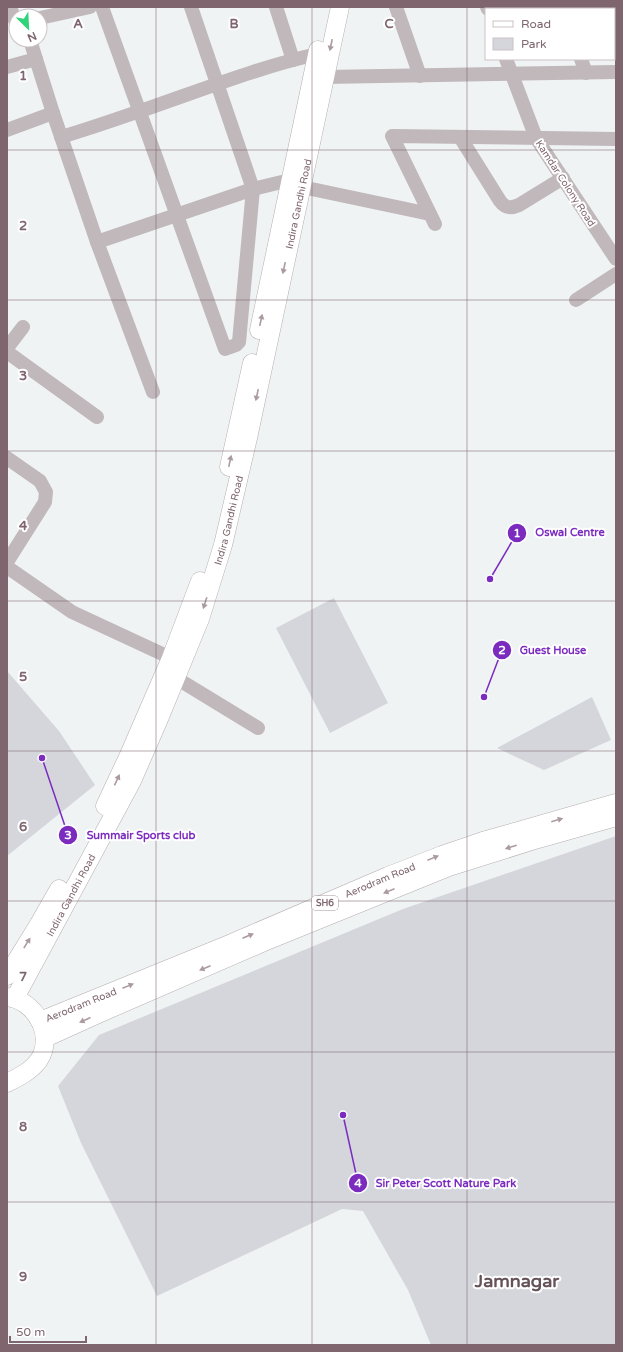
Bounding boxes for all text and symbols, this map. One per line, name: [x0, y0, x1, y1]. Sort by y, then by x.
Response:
north arrow: [8, 8, 48, 48]
legend: [485, 8, 615, 60]
text: A: [73, 16, 83, 32]
text: B: [229, 16, 239, 32]
text: C: [384, 16, 394, 32]
text: Road: [521, 17, 551, 31]
text: N: [25, 29, 39, 44]
text: Park: [521, 37, 547, 51]
one-way arrow: [328, 39, 334, 51]
text: 1: [19, 68, 27, 84]
street label: Kamdar Colony Road: [533, 138, 598, 229]
street label: Indira Gandhi Road: [284, 158, 314, 250]
text: 2: [19, 218, 27, 234]
one-way arrow: [281, 262, 287, 274]
one-way arrow: [258, 314, 264, 326]
text: 3: [19, 368, 27, 384]
one-way arrow: [254, 389, 260, 402]
one-way arrow: [228, 455, 234, 467]
street label: Indira Gandhi Road: [212, 475, 246, 567]
text: 4: [19, 518, 28, 534]
callout: Oswal Centre: [507, 521, 612, 544]
text: 1: [513, 526, 521, 540]
text: Oswal Centre: [535, 526, 605, 539]
one-way arrow: [202, 597, 208, 609]
callout: Guest House: [492, 638, 594, 661]
text: 2: [498, 643, 506, 657]
text: Guest House: [520, 644, 587, 657]
text: 5: [19, 669, 27, 685]
one-way arrow: [114, 775, 120, 786]
one-way arrow: [551, 817, 563, 823]
text: 6: [19, 819, 27, 835]
callout: Summair Sports club: [58, 823, 203, 846]
text: 3: [64, 828, 72, 842]
text: Summair Sports club: [87, 829, 195, 843]
one-way arrow: [505, 845, 517, 851]
street label: Indira Gandhi Road: [44, 852, 98, 939]
one-way arrow: [427, 855, 439, 861]
street label: Aerodram Road: [343, 861, 417, 901]
one-way arrow: [383, 889, 395, 895]
road number: SH6: [312, 896, 338, 910]
one-way arrow: [243, 932, 255, 938]
one-way arrow: [24, 937, 31, 949]
one-way arrow: [199, 965, 210, 971]
text: 7: [19, 969, 27, 985]
one-way arrow: [123, 982, 135, 988]
street label: Aerodram Road: [44, 986, 118, 1025]
one-way arrow: [80, 1017, 91, 1023]
text: 8: [19, 1119, 27, 1135]
callout: Sir Peter Scott Nature Park: [348, 1172, 525, 1195]
text: 4: [354, 1176, 362, 1190]
text: Sir Peter Scott Nature Park: [376, 1177, 516, 1190]
text: 9: [19, 1269, 27, 1285]
district label: Jamnagar: [474, 1270, 560, 1292]
scale bar: [10, 1318, 86, 1344]
text: 50 m: [16, 1325, 45, 1339]

